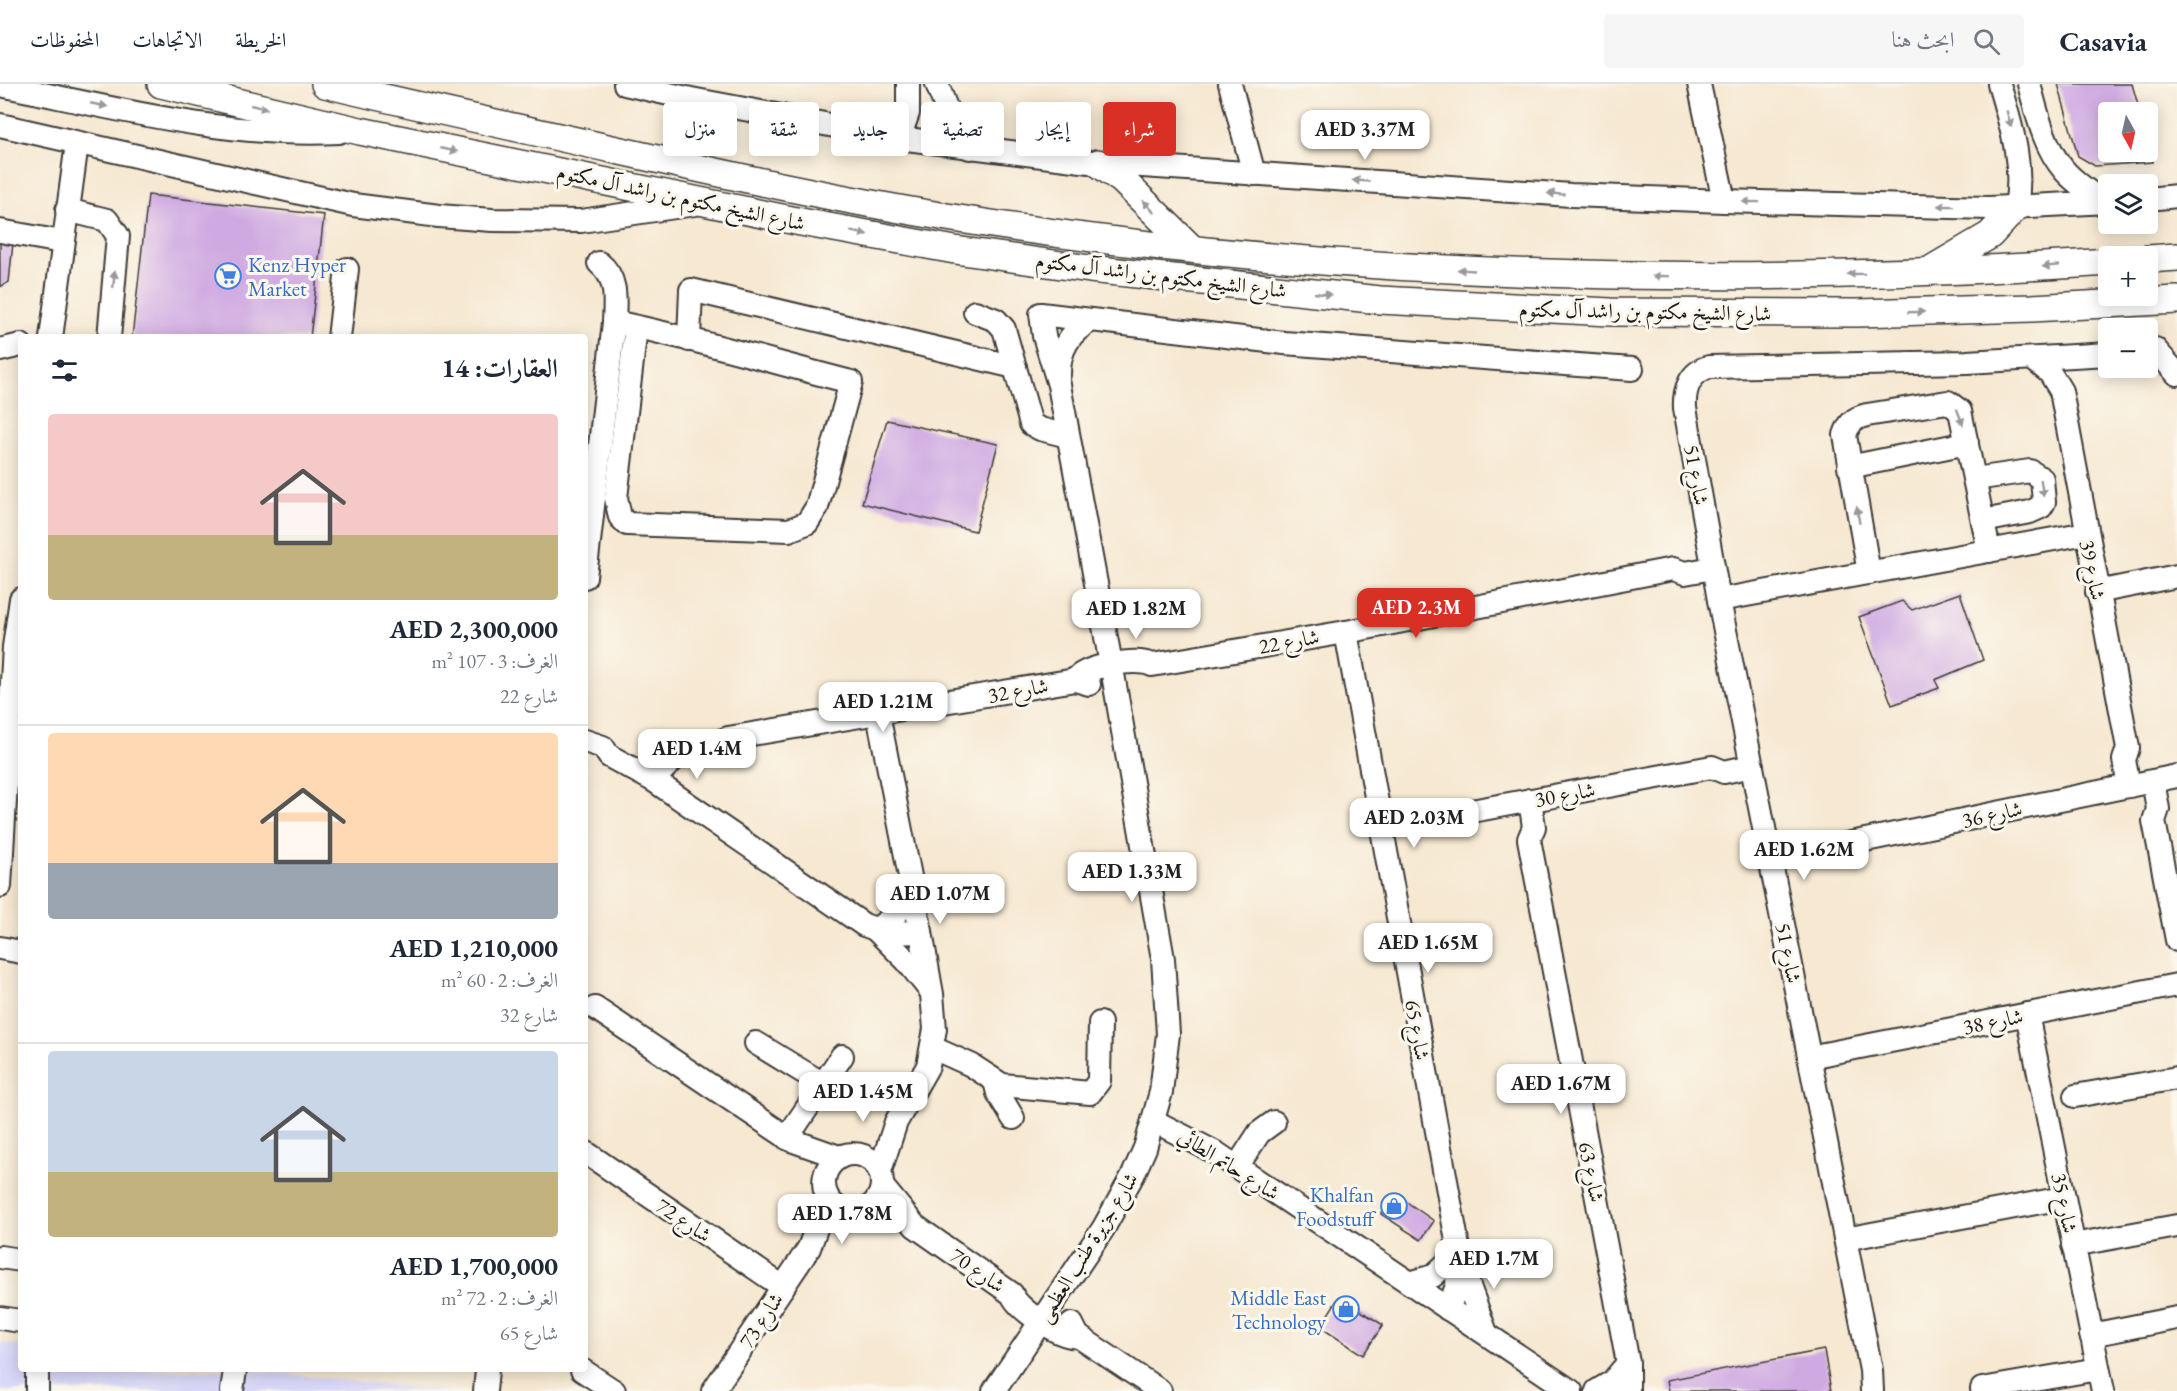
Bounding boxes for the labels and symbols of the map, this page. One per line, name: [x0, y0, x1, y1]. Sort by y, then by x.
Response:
one-way arrow: [89, 101, 108, 110]
north arrow: [2098, 102, 2158, 162]
one-way arrow: [250, 103, 268, 113]
pin: AED 3.37M: [1296, 110, 1434, 161]
one-way arrow: [2005, 110, 2014, 128]
one-way arrow: [440, 145, 459, 155]
street label: شارع الشيخ مكتوم بن راشد آل مكتوم: [553, 158, 807, 242]
one-way arrow: [1352, 177, 1371, 186]
one-way arrow: [1546, 189, 1565, 198]
one-way arrow: [1741, 197, 1760, 206]
one-way arrow: [1143, 200, 1157, 214]
one-way arrow: [1936, 202, 1955, 211]
one-way arrow: [850, 228, 869, 237]
street label: شارع الشيخ مكتوم بن راشد آل مكتوم: [1033, 246, 1288, 310]
place label: Kenz Hyper Market: [248, 251, 346, 302]
supermarket icon: Kenz Hyper Market: [213, 261, 243, 291]
one-way arrow: [2041, 261, 2060, 271]
one-way arrow: [1456, 265, 1475, 274]
one-way arrow: [1846, 269, 1865, 278]
one-way arrow: [109, 270, 119, 289]
one-way arrow: [1651, 271, 1670, 281]
one-way arrow: [1313, 289, 1332, 299]
street label: شارع الشيخ مكتوم بن راشد آل مكتوم: [1518, 295, 1772, 333]
one-way arrow: [1907, 307, 1926, 316]
one-way arrow: [1956, 408, 1966, 426]
street label: شارع 51: [1673, 443, 1716, 508]
one-way arrow: [2038, 479, 2047, 498]
one-way arrow: [1853, 505, 1862, 524]
street label: شارع 39: [2069, 538, 2112, 603]
pin: AED 2.3M: [1354, 588, 1478, 639]
pin: AED 1.82M: [1067, 589, 1205, 640]
street label: شارع 22: [1257, 622, 1322, 665]
street label: شارع 32: [986, 671, 1051, 714]
pin: AED 1.21M: [814, 682, 952, 733]
pin: AED 1.4M: [635, 729, 759, 780]
street label: شارع 30: [1533, 775, 1598, 818]
street label: شارع 36: [1959, 794, 2026, 838]
pin: AED 2.03M: [1345, 798, 1483, 849]
pin: AED 1.62M: [1735, 830, 1873, 881]
pin: AED 1.33M: [1063, 852, 1201, 903]
pin: AED 1.07M: [871, 874, 1009, 925]
street label: شارع 51: [1765, 921, 1808, 986]
pin: AED 1.65M: [1359, 923, 1497, 974]
street label: شارع 65: [1394, 998, 1437, 1063]
street label: شارع 38: [1961, 1002, 2026, 1045]
pin: AED 1.67M: [1492, 1064, 1630, 1115]
pin: AED 1.45M: [794, 1072, 932, 1123]
street label: شارع حاتم الطائي: [1170, 1122, 1285, 1210]
street label: شارع 63: [1568, 1140, 1611, 1205]
street label: شارع جزيرة طنب العظمى: [1030, 1167, 1148, 1330]
street label: شارع 35: [2041, 1171, 2084, 1236]
place label: Khalfan Foodstuff: [1296, 1181, 1377, 1232]
shop icon: Khalfan Foodstuff: [1379, 1191, 1409, 1221]
street label: شارع 72: [648, 1192, 717, 1252]
pin: AED 1.78M: [773, 1194, 911, 1245]
pin: AED 1.7M: [1432, 1239, 1556, 1290]
street label: شارع 70: [942, 1241, 1011, 1303]
place label: Middle East Technology: [1230, 1284, 1327, 1335]
street label: شارع 73: [733, 1287, 793, 1356]
shop icon: Middle East Technology: [1331, 1294, 1361, 1324]

